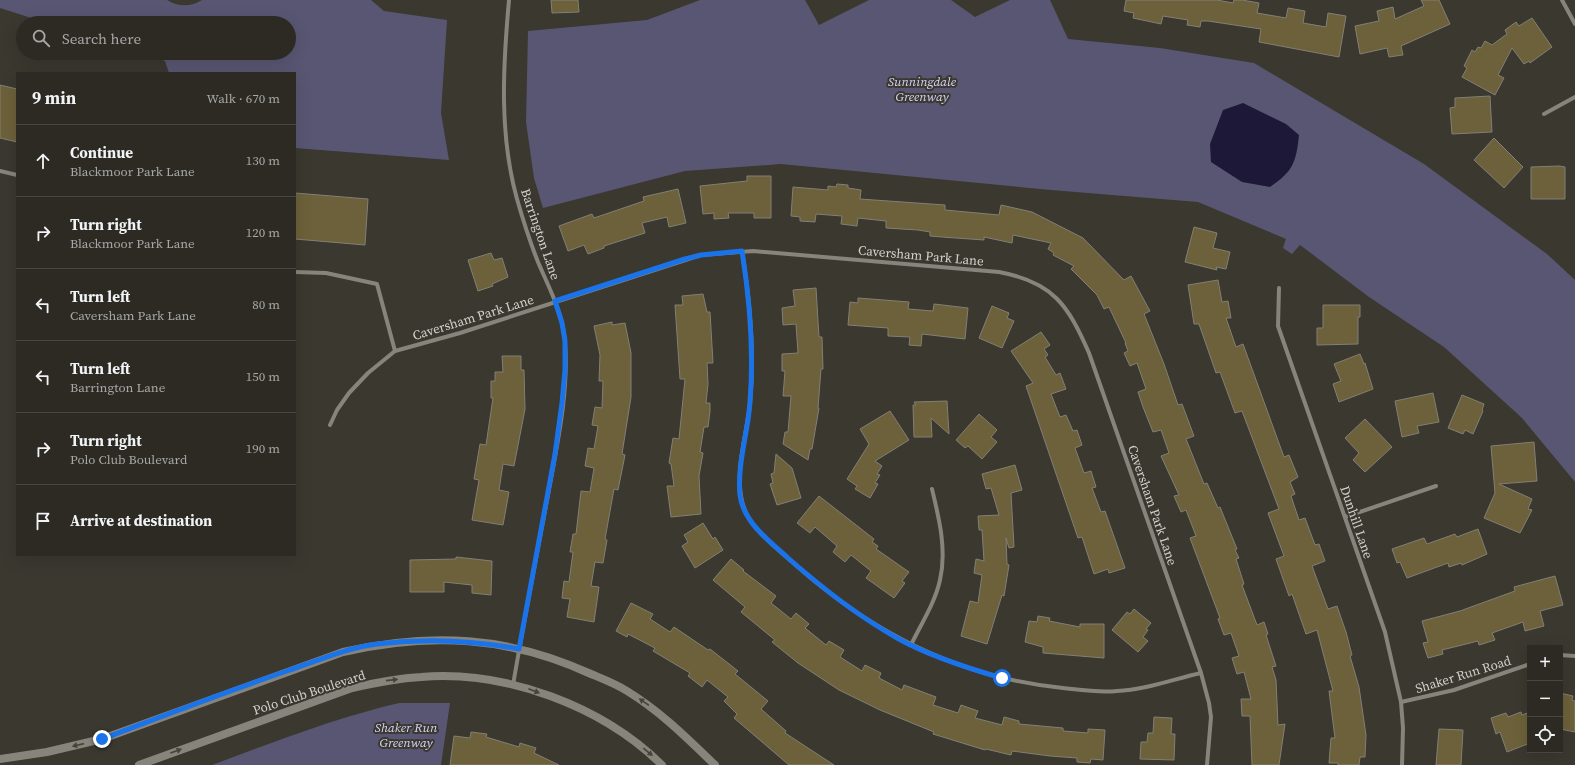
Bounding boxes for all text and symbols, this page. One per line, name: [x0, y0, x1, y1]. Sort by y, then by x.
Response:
search box: [16, 16, 296, 60]
icon: search: [30, 27, 52, 49]
text: Search here: [62, 28, 141, 49]
park label: Sunningdale Greenway: [888, 73, 957, 105]
text: 9 min: [32, 86, 76, 110]
text: Walk · 670 m: [207, 90, 280, 107]
text: Continue: [70, 142, 133, 163]
icon: ahead: [32, 150, 54, 172]
text: 130 m: [246, 152, 280, 169]
text: Blackmoor Park Lane: [70, 163, 195, 180]
street label: Barrington Lane: [517, 186, 564, 282]
text: Turn right: [70, 214, 142, 235]
icon: right: [32, 222, 54, 244]
text: 120 m: [246, 224, 280, 241]
text: Blackmoor Park Lane: [70, 235, 195, 252]
street label: Caversham Park Lane: [857, 242, 985, 269]
text: Turn left: [70, 286, 130, 307]
street label: Caversham Park Lane: [410, 291, 536, 344]
icon: left: [32, 294, 54, 316]
text: 80 m: [252, 296, 280, 313]
text: Caversham Park Lane: [70, 307, 196, 324]
text: Turn left: [70, 358, 130, 379]
icon: left: [32, 366, 54, 388]
text: 150 m: [246, 368, 280, 385]
text: Barrington Lane: [70, 379, 165, 396]
text: Turn right: [70, 430, 142, 451]
icon: right: [32, 438, 54, 460]
text: 190 m: [246, 440, 280, 457]
street label: Caversham Park Lane: [1124, 443, 1181, 568]
text: Polo Club Boulevard: [70, 451, 187, 468]
street label: Dunhill Lane: [1336, 483, 1377, 561]
icon: arrive: [32, 510, 54, 532]
text: Arrive at destination: [70, 510, 212, 531]
map controls: [1527, 645, 1563, 753]
button: +: [1527, 645, 1563, 681]
street label: Shaker Run Road: [1413, 652, 1514, 697]
street label: Polo Club Boulevard: [251, 666, 368, 719]
route start: [993, 669, 1011, 687]
one-way arrow: [386, 677, 398, 683]
button: −: [1527, 681, 1563, 717]
one-way arrow: [528, 688, 540, 694]
one-way arrow: [638, 698, 649, 706]
button: locate: [1527, 717, 1563, 753]
park label: Shaker Run Greenway: [375, 719, 438, 751]
route end: [93, 730, 111, 748]
one-way arrow: [71, 742, 83, 748]
one-way arrow: [170, 748, 182, 754]
one-way arrow: [642, 748, 653, 757]

